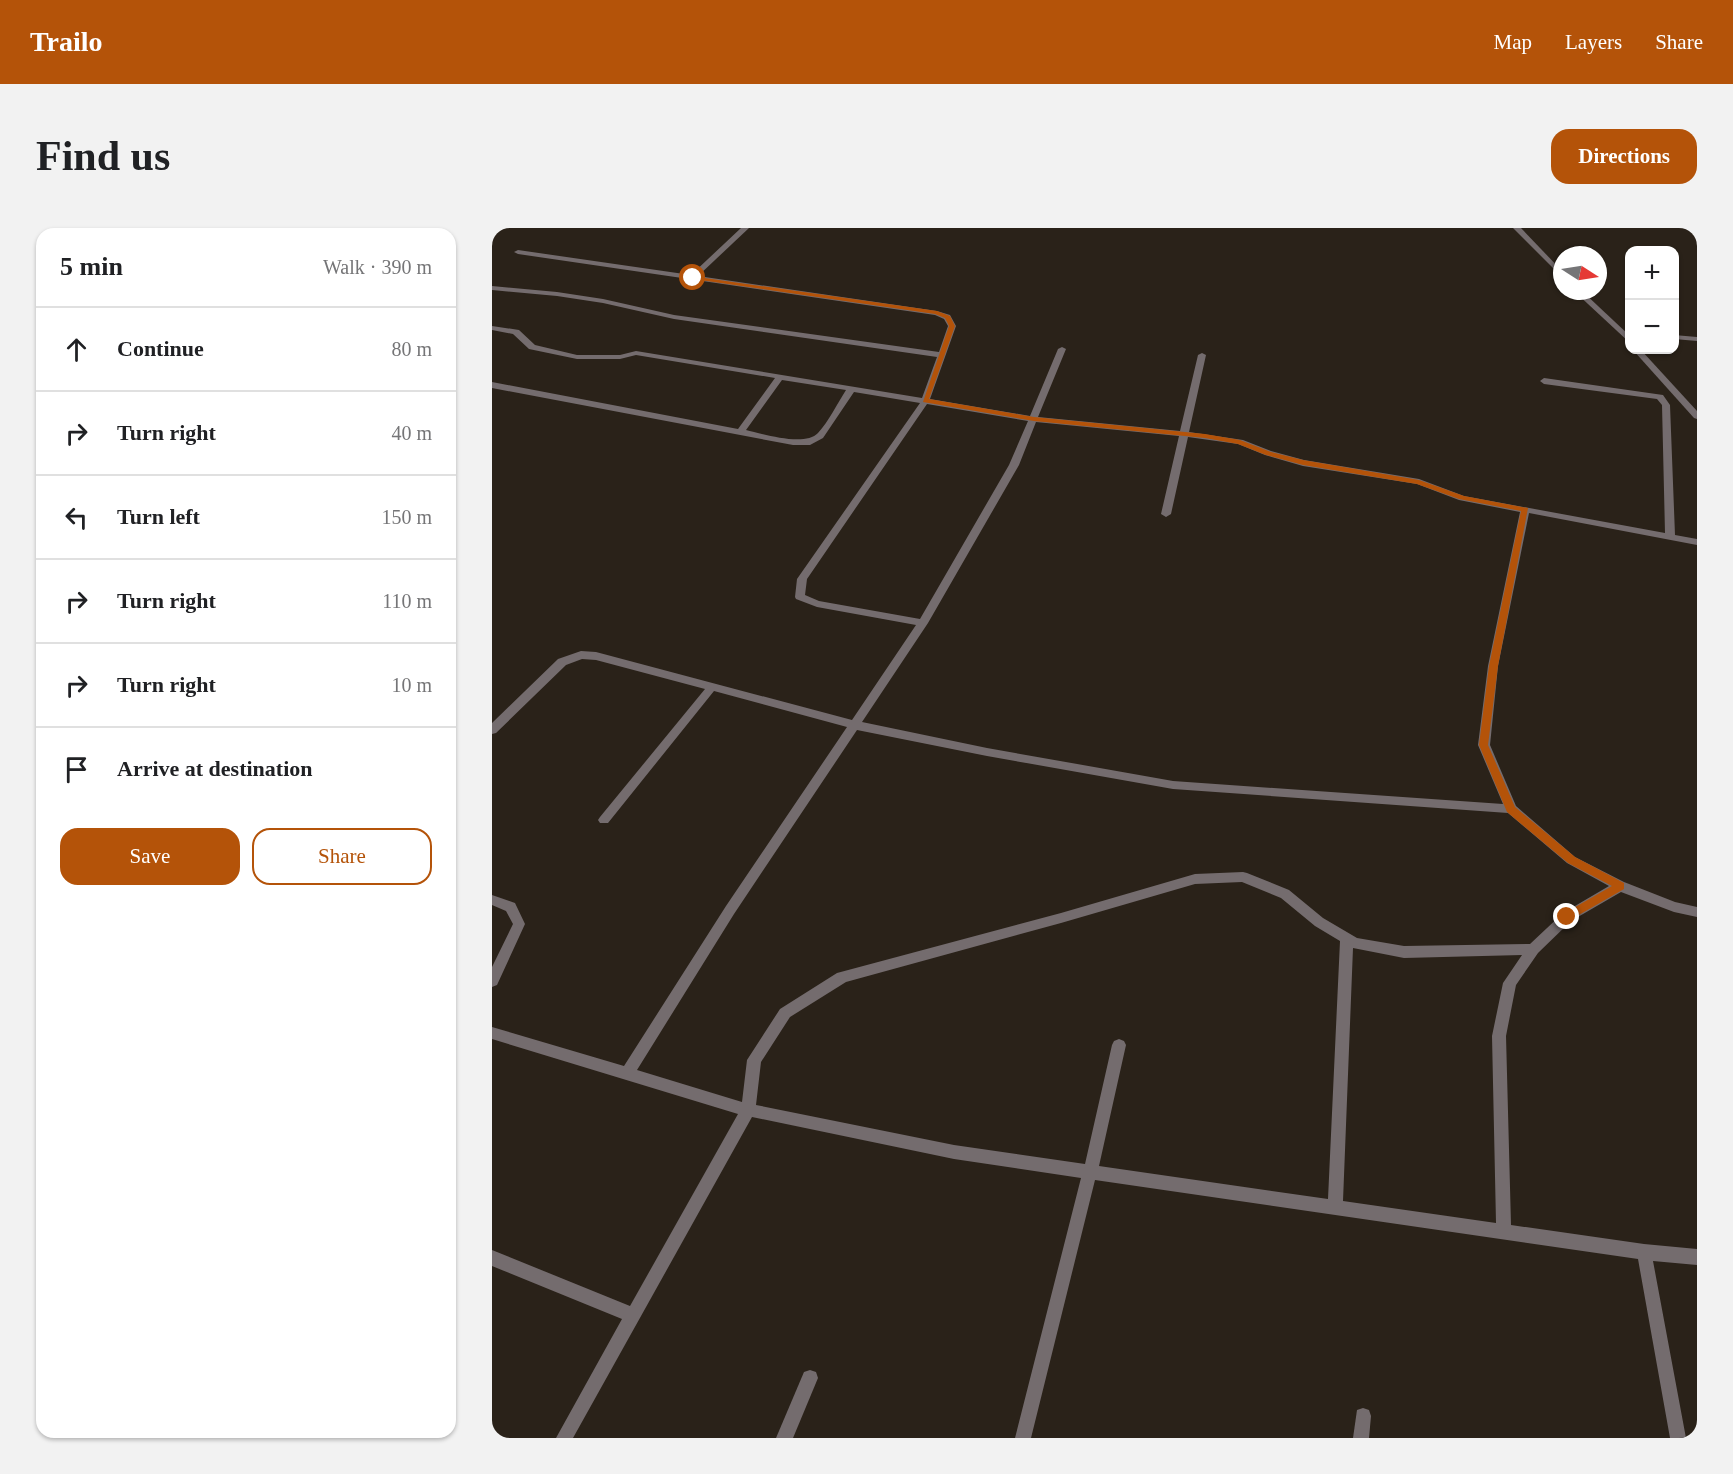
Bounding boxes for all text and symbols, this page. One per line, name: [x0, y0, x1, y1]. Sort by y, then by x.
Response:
text: Trailo: [30, 26, 103, 57]
text: Map: [1494, 30, 1532, 54]
text: Layers: [1565, 30, 1622, 54]
text: Share: [1655, 30, 1703, 54]
button: Directions: [1551, 129, 1697, 184]
text: Find us: [36, 133, 170, 179]
north arrow: [1553, 246, 1607, 300]
map controls: [1625, 246, 1679, 354]
button: +: [1625, 246, 1679, 300]
text: 5 min: [60, 252, 123, 281]
text: Walk · 390 m: [323, 256, 432, 278]
route start: [679, 264, 705, 290]
button: −: [1625, 300, 1679, 354]
icon: ahead: [60, 333, 93, 366]
text: Continue: [117, 336, 204, 361]
text: 80 m: [391, 338, 432, 360]
icon: right: [60, 417, 93, 450]
text: Turn right: [117, 420, 216, 445]
text: 40 m: [391, 422, 432, 444]
icon: left: [60, 501, 93, 534]
text: Turn left: [117, 504, 200, 529]
text: 150 m: [381, 506, 432, 528]
icon: right: [60, 585, 93, 618]
text: Turn right: [117, 588, 216, 613]
text: 110 m: [382, 590, 432, 612]
icon: right: [60, 669, 93, 702]
text: Turn right: [117, 672, 216, 697]
text: 10 m: [391, 674, 432, 696]
icon: arrive: [60, 753, 93, 786]
text: Arrive at destination: [117, 756, 313, 781]
button: Save: [60, 828, 240, 885]
button: Share: [252, 828, 432, 885]
route end: [1553, 903, 1579, 929]

